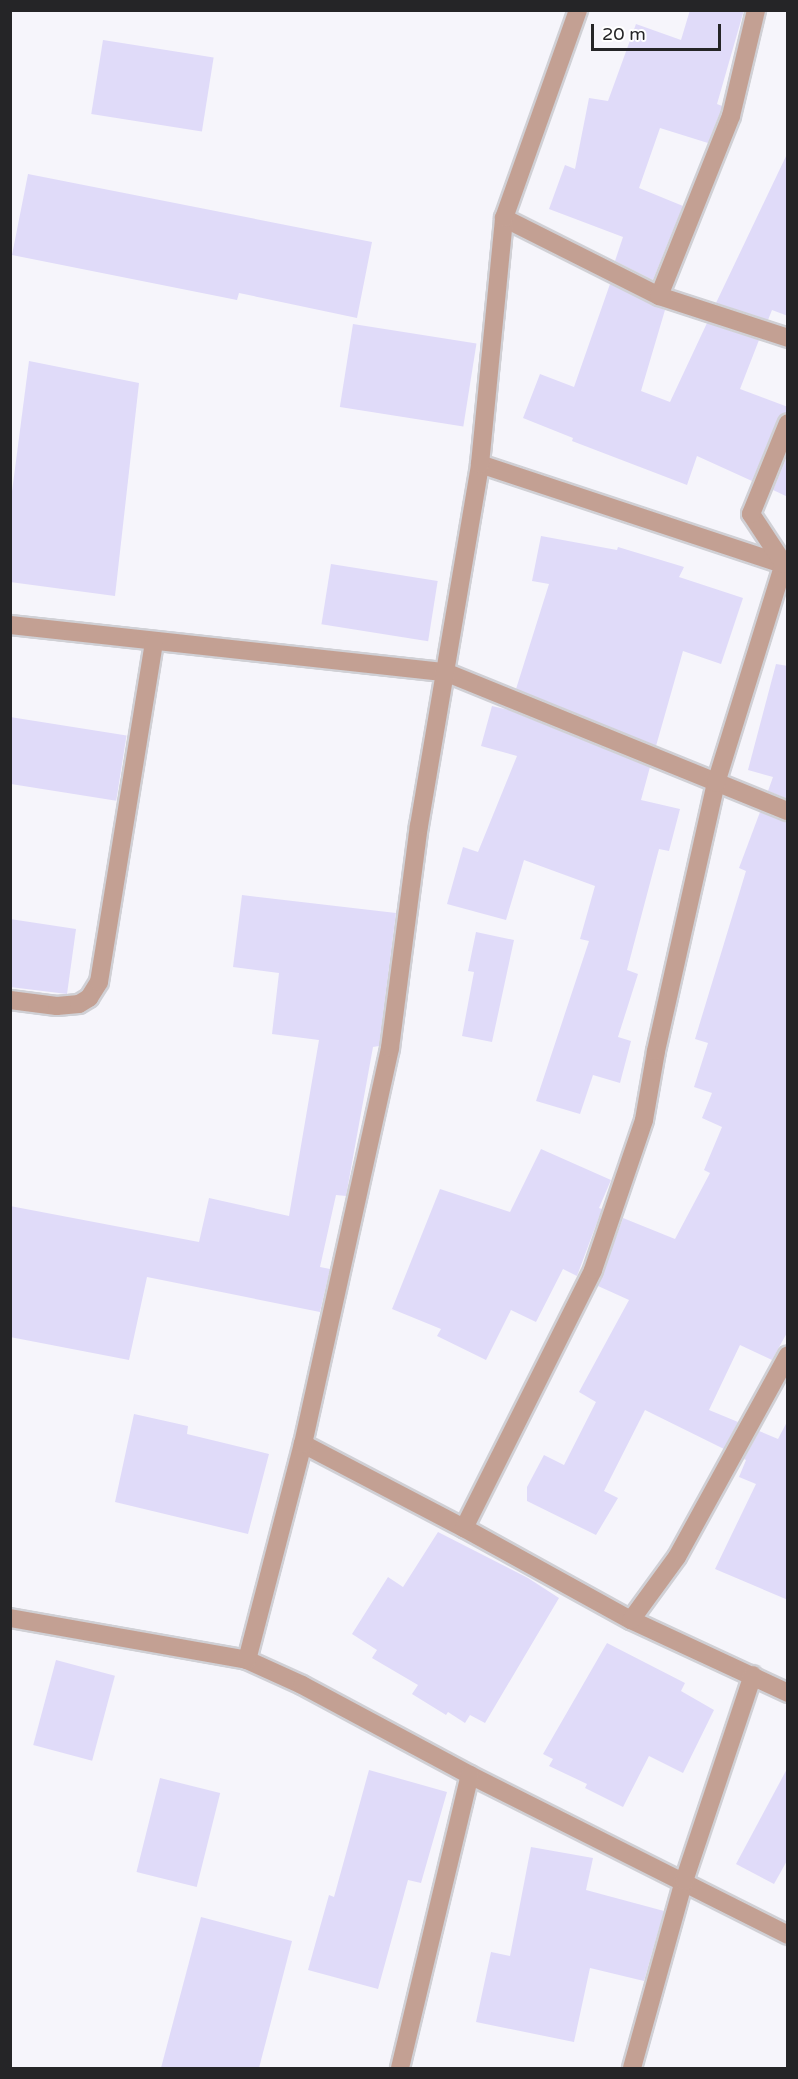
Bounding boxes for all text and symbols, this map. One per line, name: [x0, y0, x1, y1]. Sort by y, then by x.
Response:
scale bar: [594, 12, 724, 50]
text: 20 m: [602, 23, 646, 45]

